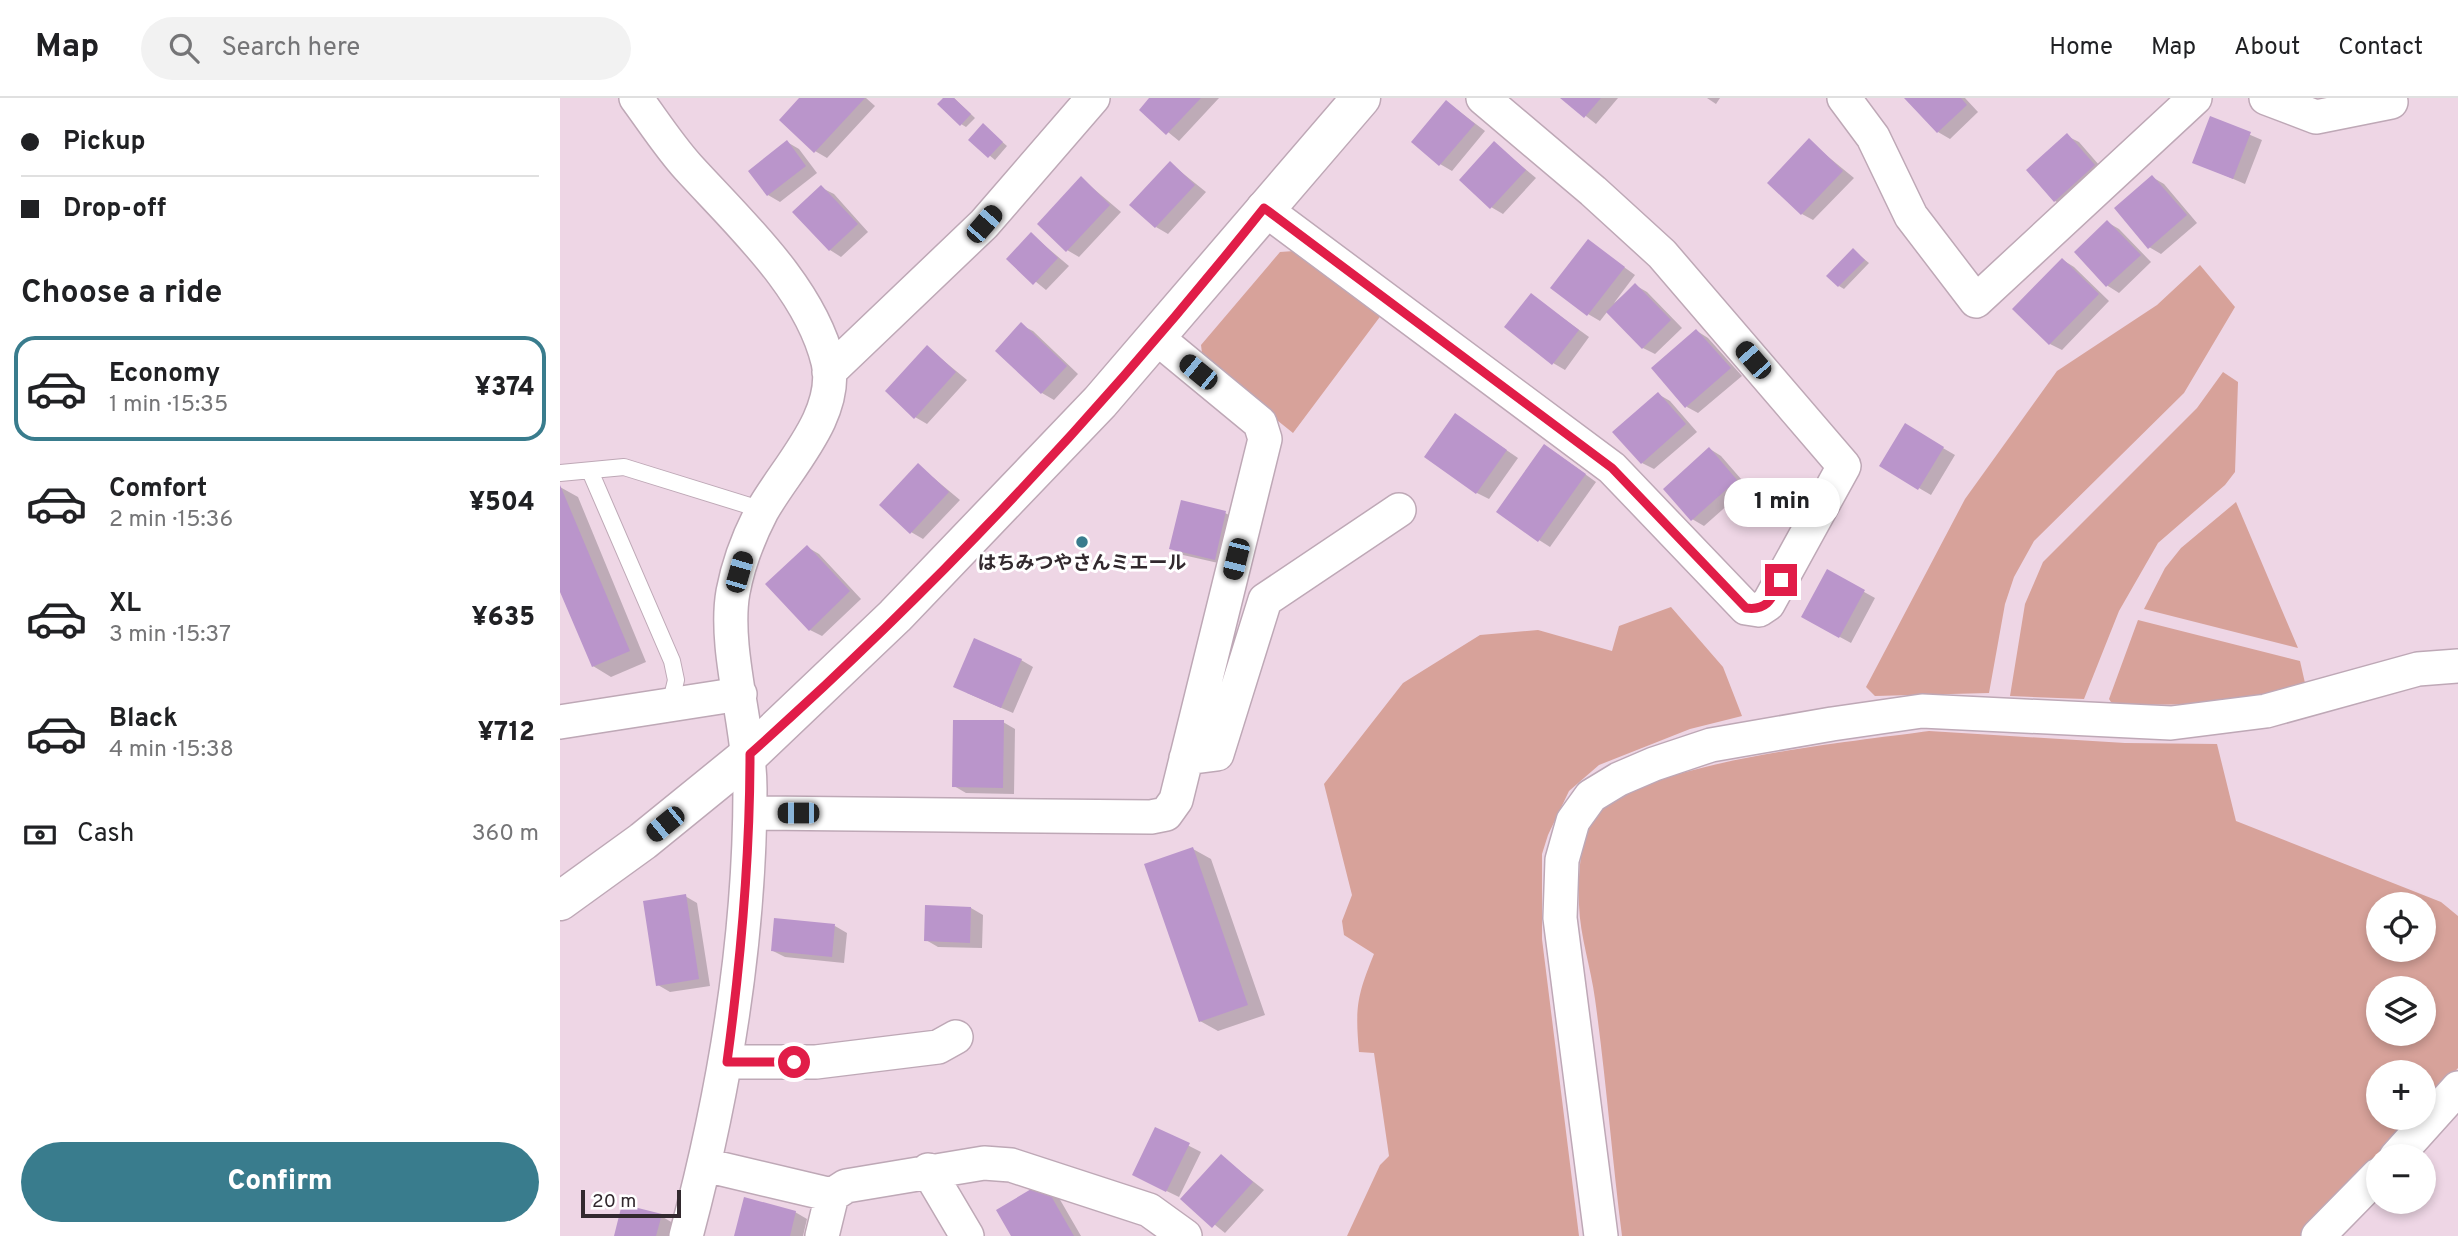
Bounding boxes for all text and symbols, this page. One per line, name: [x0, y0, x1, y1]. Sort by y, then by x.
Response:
search box: [141, 17, 631, 80]
text: Map: [35, 27, 99, 69]
icon: search: [165, 29, 203, 67]
text: Search here: [221, 32, 360, 65]
text: Home: [2049, 33, 2113, 63]
text: Map: [2151, 33, 2196, 63]
text: About: [2234, 33, 2300, 63]
text: Contact: [2338, 33, 2423, 63]
text: Pickup: [63, 126, 146, 159]
text: Drop-off: [63, 193, 166, 226]
car: [963, 201, 1006, 247]
text: Choose a ride: [21, 274, 222, 314]
car: [1732, 337, 1775, 383]
car: [1176, 351, 1221, 393]
icon: car: [25, 357, 88, 420]
text: Economy: [109, 358, 220, 391]
text: ¥374: [475, 372, 535, 405]
text: 1 min · 15:35: [109, 391, 228, 420]
icon: car: [25, 472, 88, 535]
text: Comfort: [109, 473, 207, 506]
callout: 1 min: [1723, 478, 1839, 528]
text: ¥504: [469, 487, 535, 520]
text: 1 min: [1754, 488, 1810, 517]
text: 2 min · 15:36: [109, 506, 233, 535]
marker: はちみつやさんミエール: [1074, 534, 1090, 550]
car: [1221, 536, 1252, 582]
car: [724, 549, 755, 595]
place label: はちみつやさんミエール: [977, 552, 1187, 576]
route end: [1765, 564, 1797, 596]
icon: car: [25, 587, 88, 650]
text: XL: [109, 588, 141, 621]
text: ¥635: [471, 602, 535, 635]
text: 3 min · 15:37: [109, 621, 231, 650]
icon: car: [25, 702, 88, 765]
text: Black: [109, 703, 178, 736]
text: ¥712: [478, 717, 535, 750]
text: 4 min · 15:38: [109, 736, 234, 765]
car: [643, 803, 688, 845]
car: [778, 803, 820, 824]
icon: cash: [21, 816, 59, 854]
text: Cash: [77, 818, 134, 851]
text: 360 m: [472, 820, 539, 849]
map controls: [2366, 892, 2436, 1214]
button: locate: [2366, 892, 2436, 962]
button: layers: [2366, 976, 2436, 1046]
route start: [778, 1046, 810, 1078]
button: +: [2366, 1060, 2436, 1130]
button: Confirm: [21, 1142, 539, 1222]
button: −: [2366, 1144, 2436, 1214]
scale bar: [581, 1187, 681, 1219]
text: 20 m: [592, 1190, 636, 1214]

